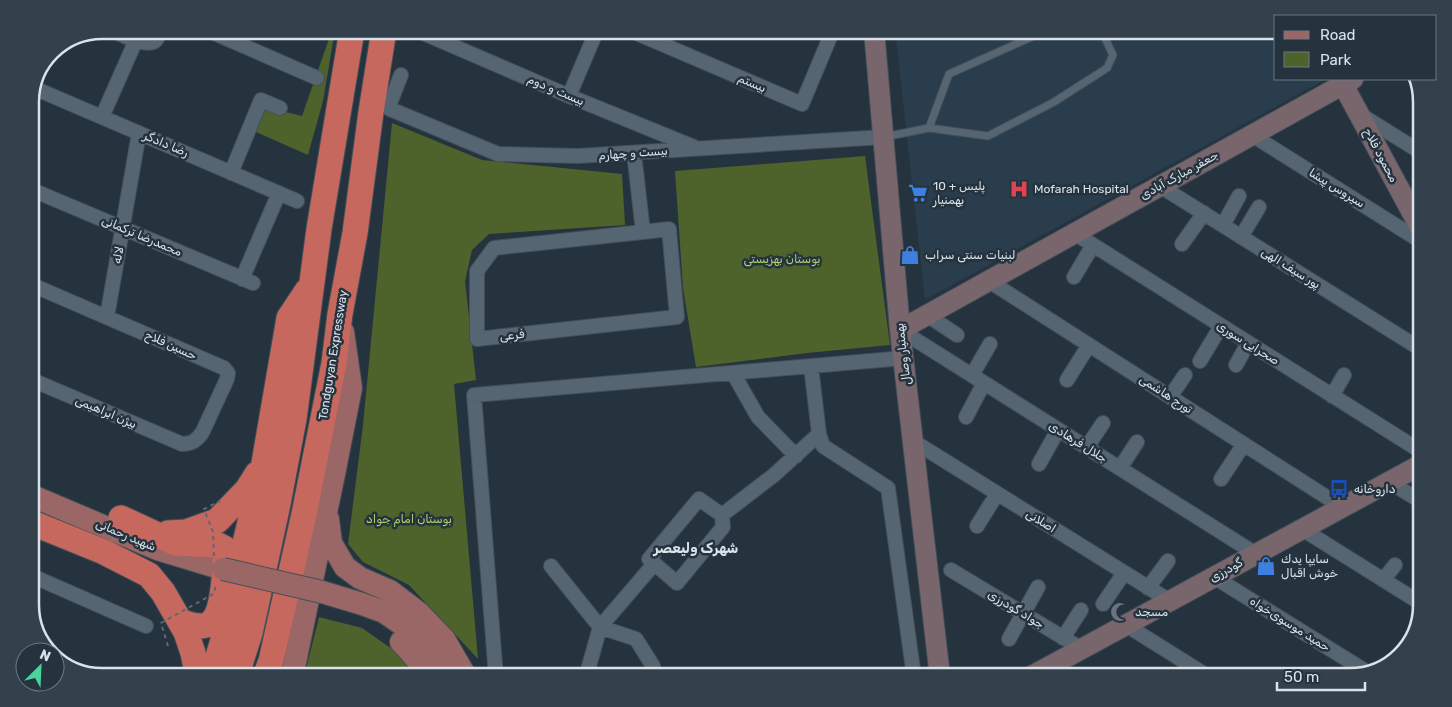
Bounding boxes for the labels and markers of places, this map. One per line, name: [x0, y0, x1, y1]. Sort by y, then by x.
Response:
hospital icon: Mofarah Hospital: [1008, 178, 1030, 200]
place label: پلیس + 10 بهمنیار: [932, 179, 985, 208]
supermarket icon: پلیس + 10 بهمنیار: [907, 182, 929, 204]
place label: Mofarah Hospital: [1034, 182, 1129, 196]
shop icon: لبنیات سنتی سراب: [899, 244, 921, 266]
place label: لبنیات سنتی سراب: [925, 248, 1016, 263]
bus stop icon: داروخانه: [1328, 478, 1350, 500]
place label: داروخانه: [1354, 482, 1396, 497]
place label: سايپا يدك خوش اقبال: [1281, 552, 1338, 581]
shop icon: سايپا يدك خوش اقبال: [1255, 555, 1277, 577]
mosque icon: مسجد: [1109, 601, 1131, 623]
place label: مسجد: [1135, 605, 1168, 619]

